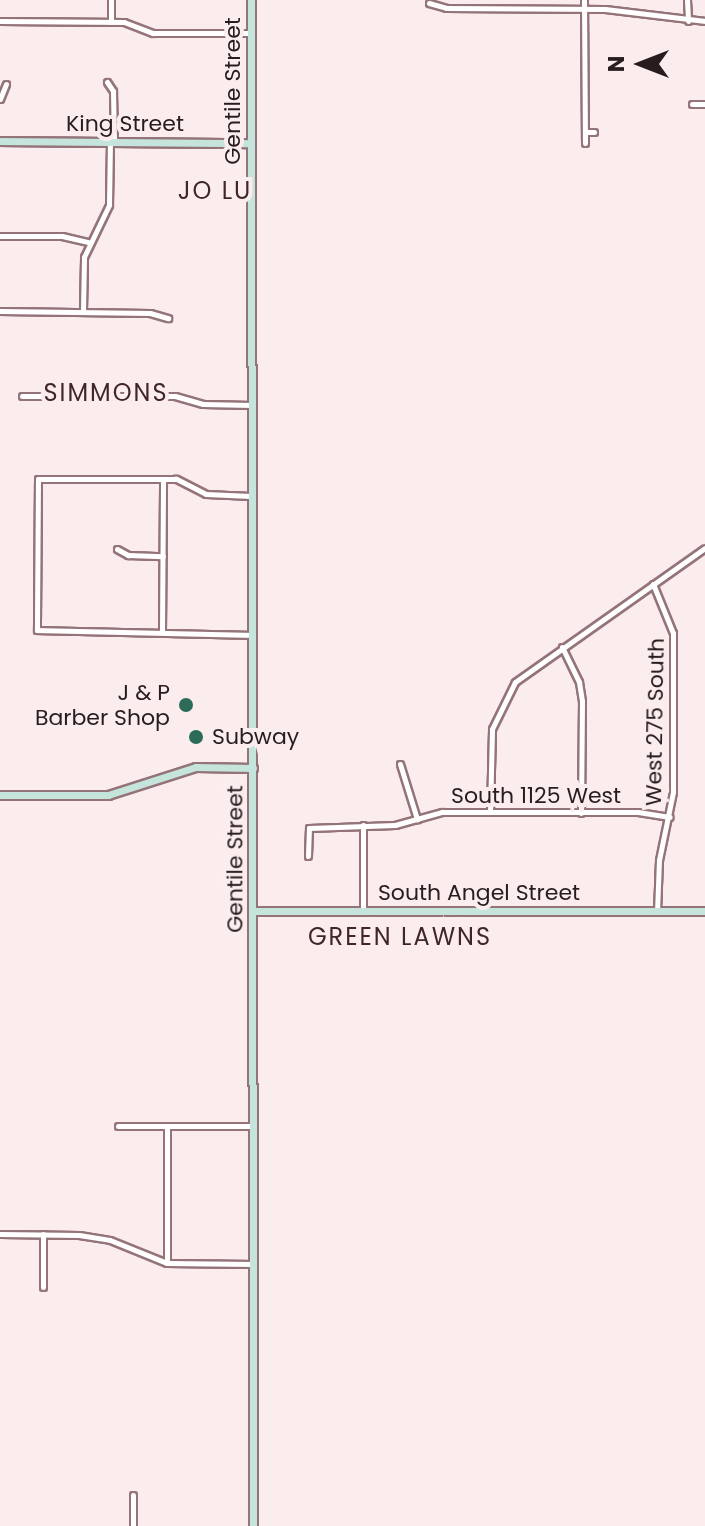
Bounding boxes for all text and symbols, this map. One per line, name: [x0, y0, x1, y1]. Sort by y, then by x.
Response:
street label: Gentile Street: [220, 17, 246, 165]
north arrow: [601, 24, 681, 104]
text: N: [601, 56, 632, 72]
street label: King Street: [66, 111, 184, 137]
district label: JO LU: [178, 177, 252, 205]
district label: SIMMONS: [43, 379, 169, 407]
street label: West 275 South: [640, 638, 670, 806]
place label: J & P Barber Shop: [35, 679, 170, 730]
marker: J & P Barber Shop: [177, 696, 195, 714]
place label: Subway: [212, 724, 299, 750]
marker: Subway: [187, 728, 205, 746]
street label: South 1125 West: [451, 783, 621, 809]
street label: Gentile Street: [222, 785, 248, 933]
street label: South Angel Street: [378, 880, 580, 906]
district label: GREEN LAWNS: [308, 923, 492, 951]

